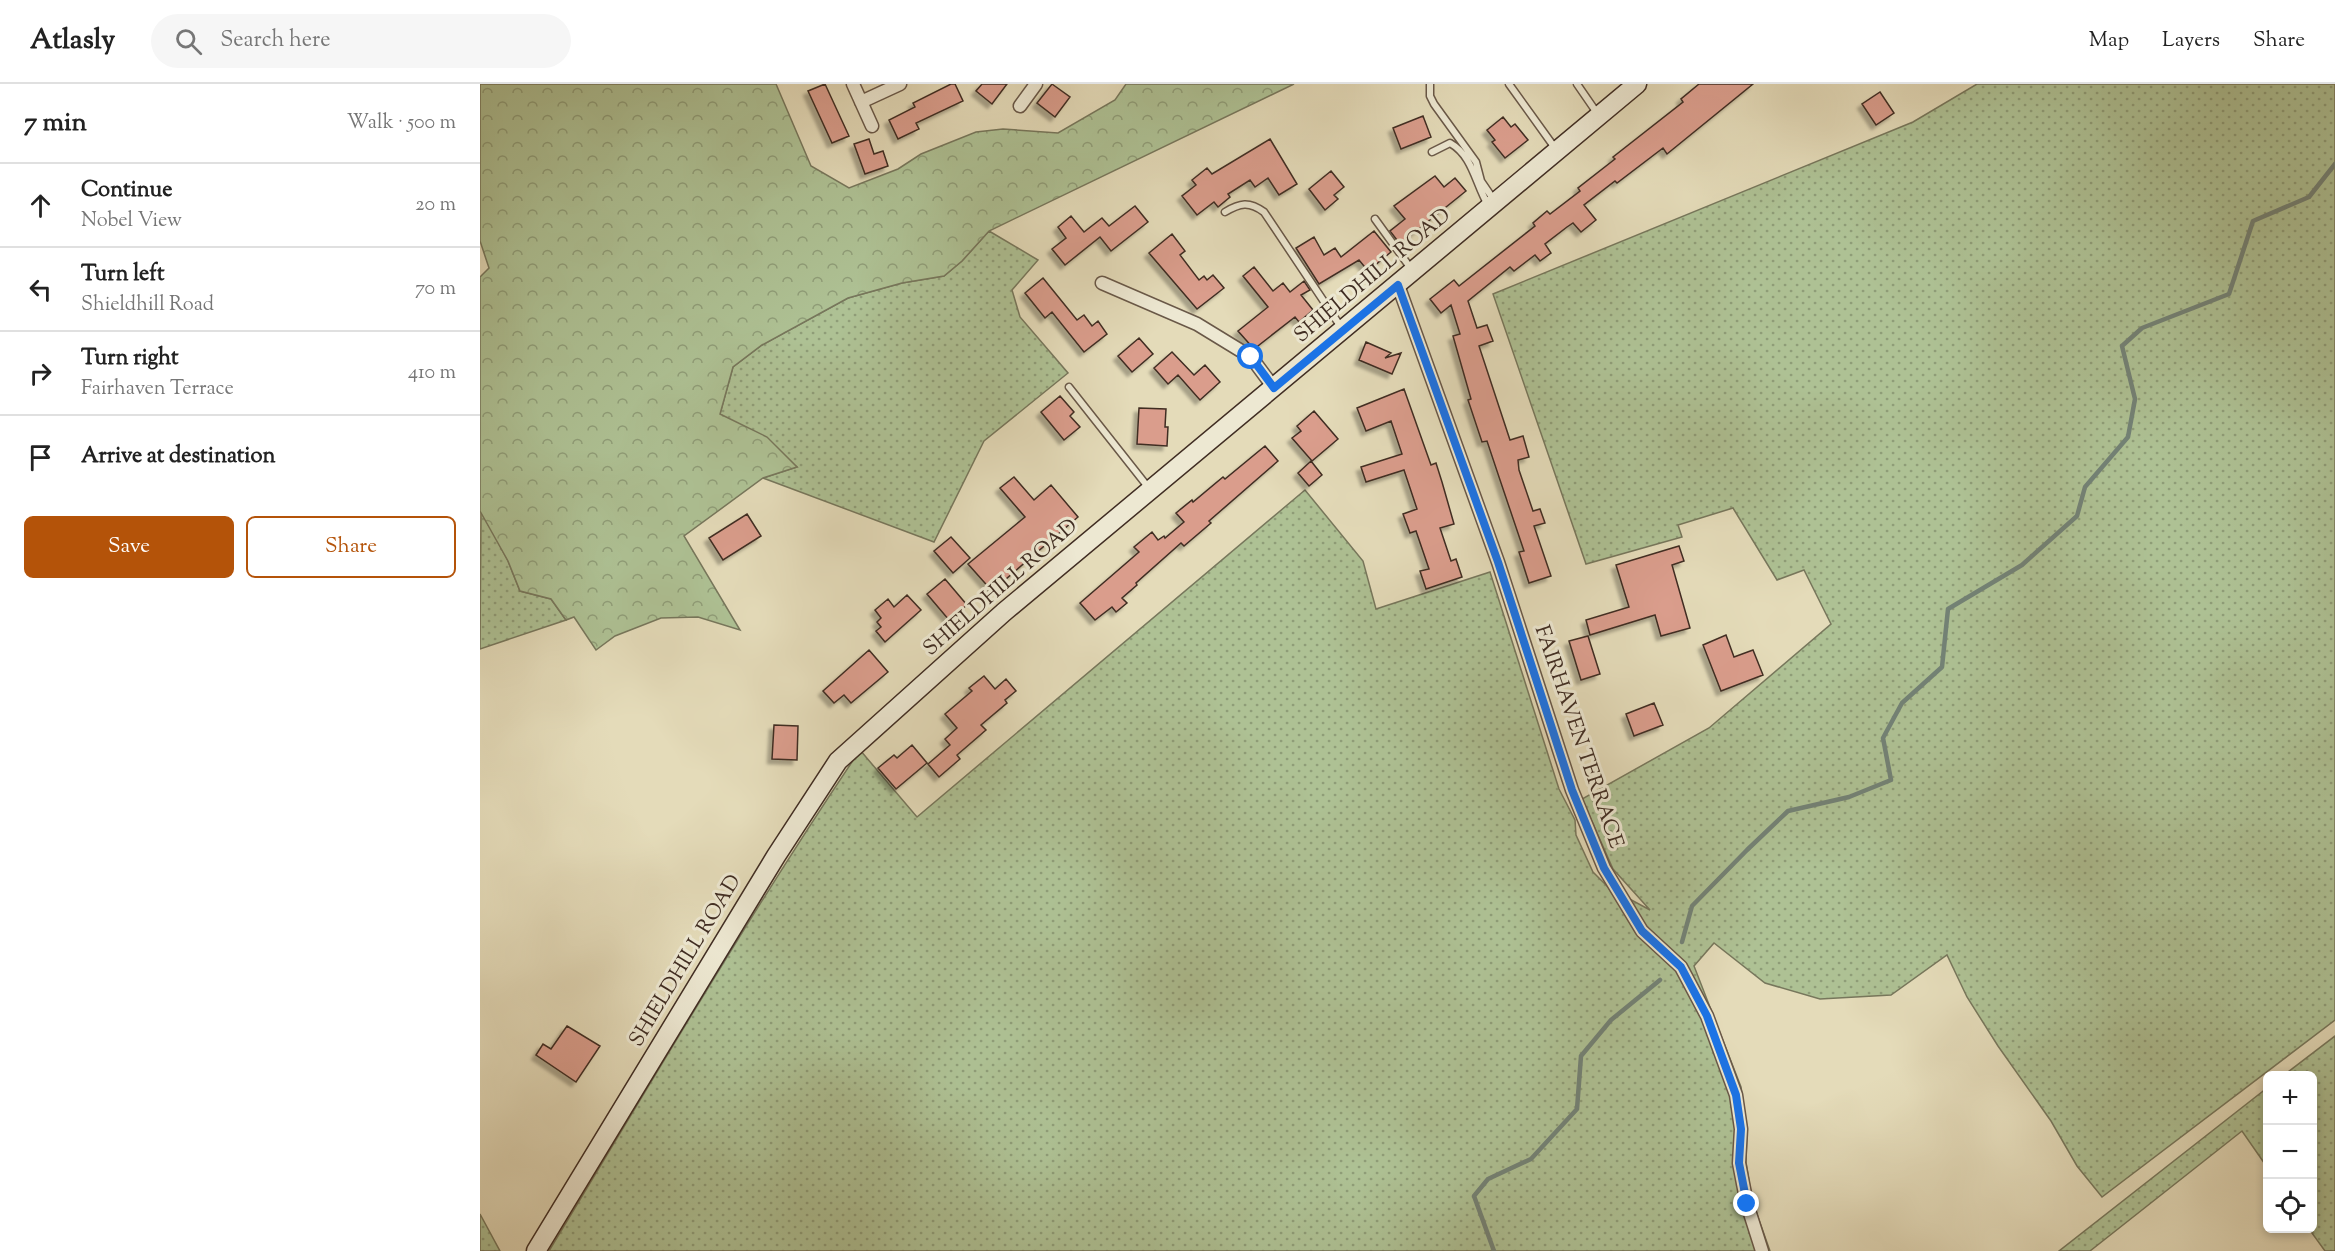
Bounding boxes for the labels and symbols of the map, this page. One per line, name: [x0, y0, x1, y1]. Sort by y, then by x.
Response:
street label: SHIELDHILL ROAD: [1288, 201, 1458, 351]
route start: [1237, 343, 1263, 369]
street label: SHIELDHILL ROAD: [917, 512, 1085, 664]
street label: FAIRHAVEN TERRACE: [1526, 621, 1630, 853]
street label: SHIELDHILL ROAD: [623, 869, 749, 1053]
route end: [1733, 1190, 1759, 1216]

